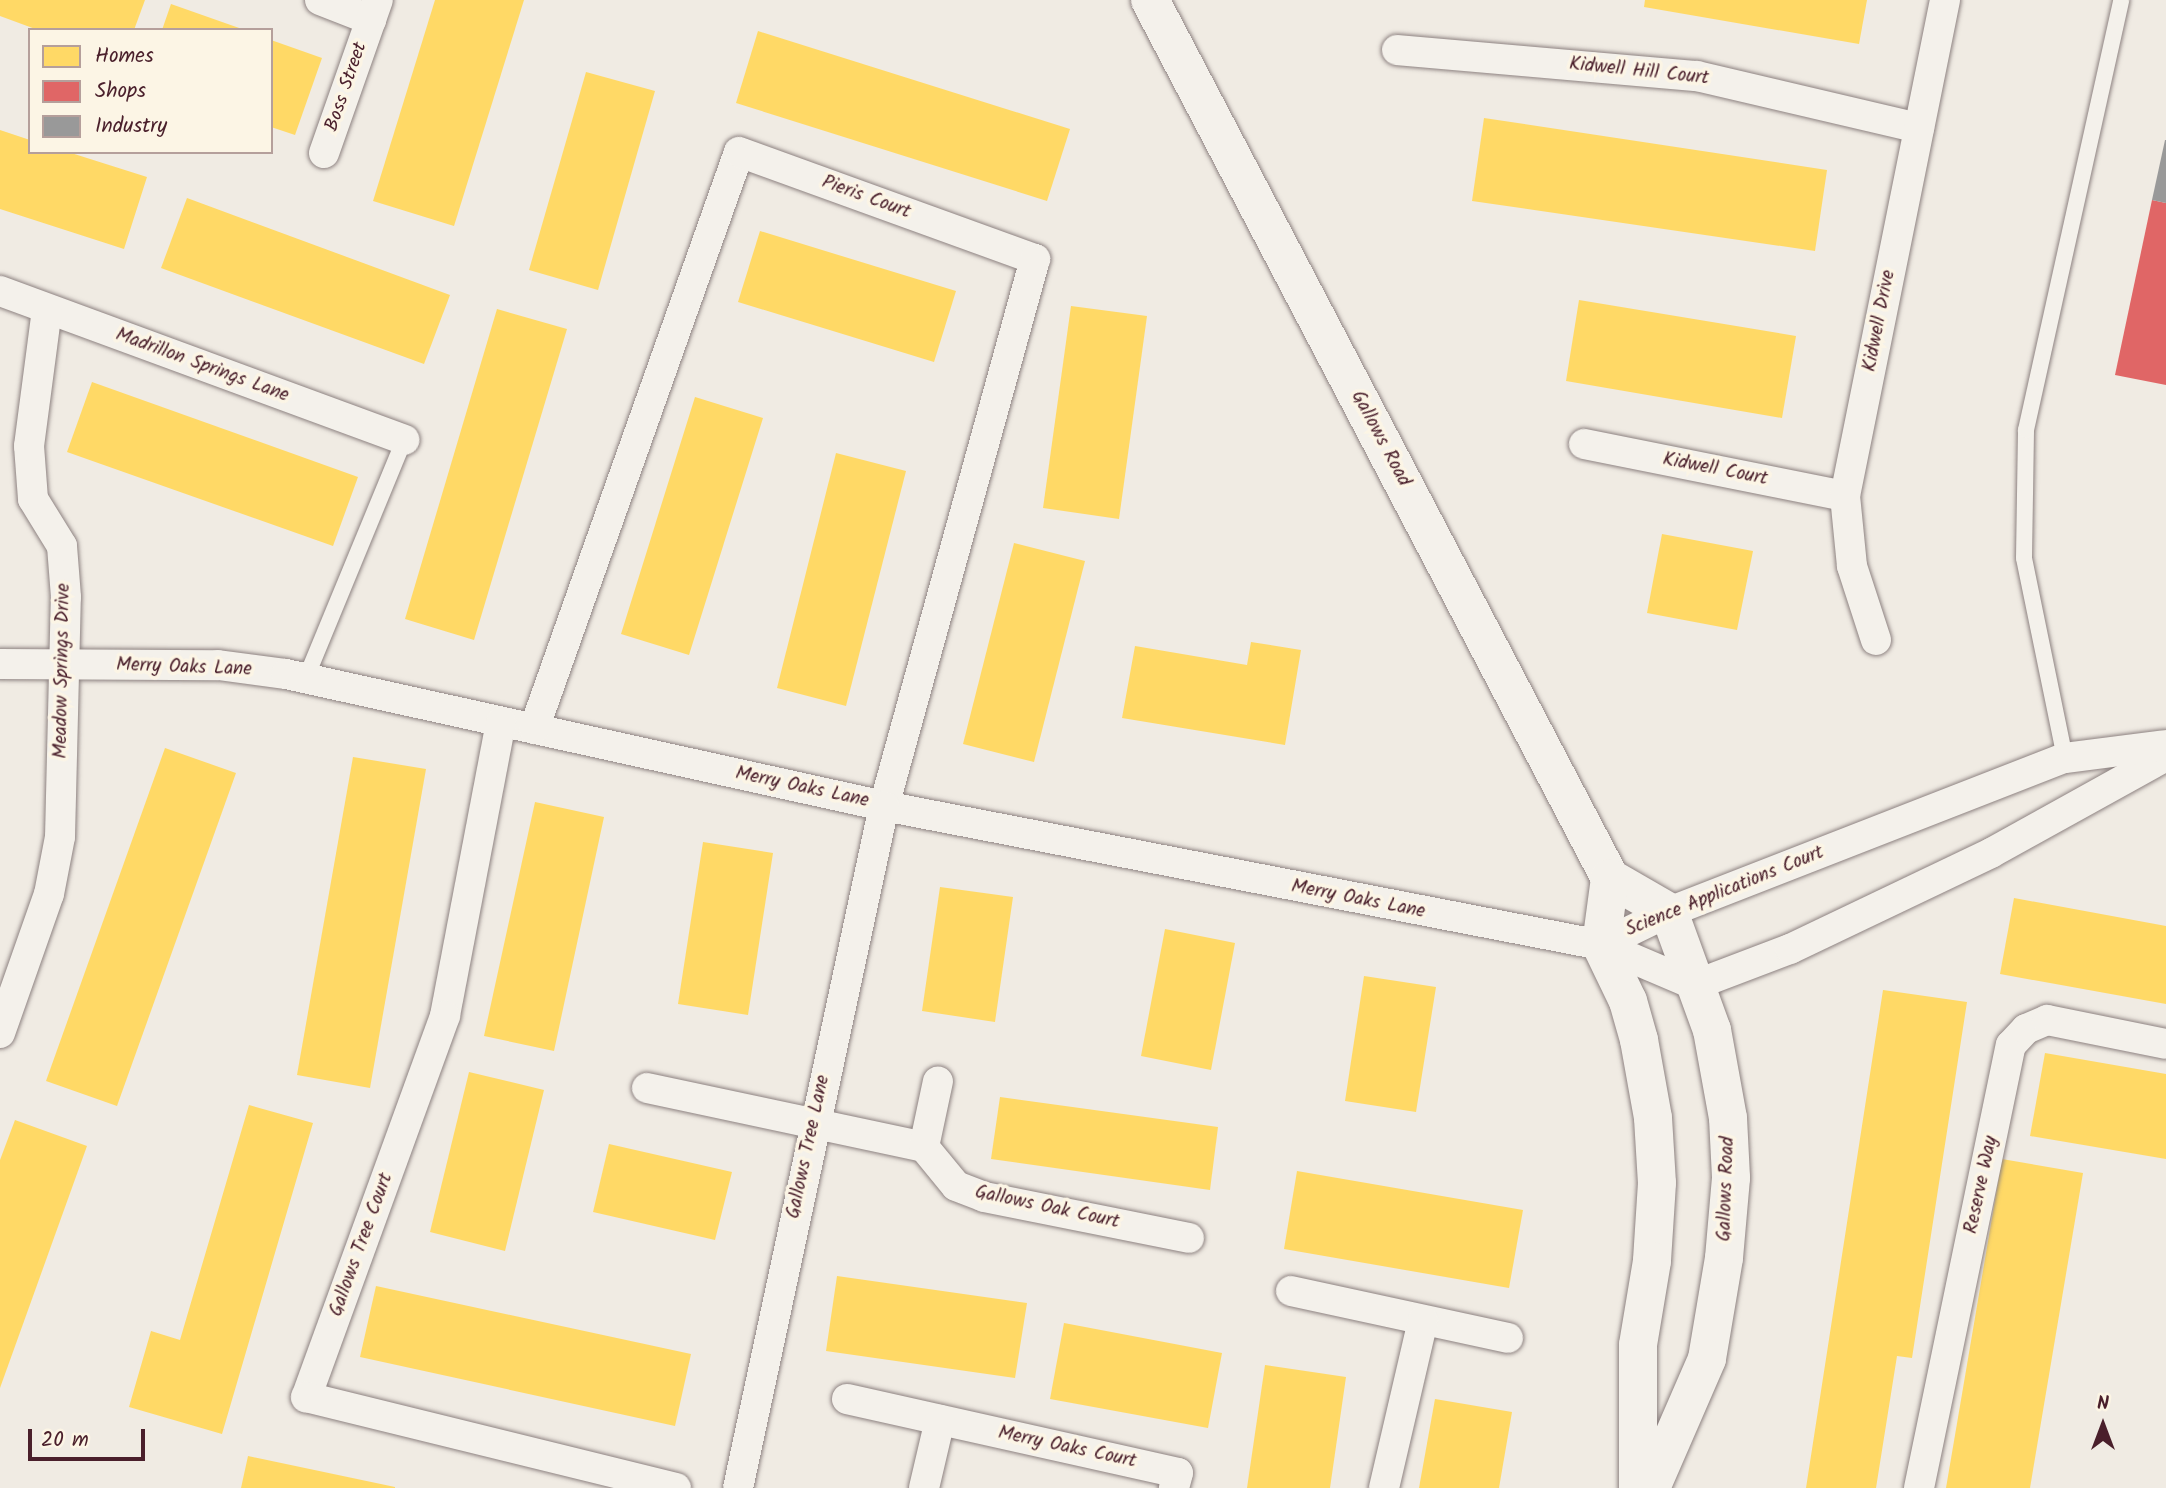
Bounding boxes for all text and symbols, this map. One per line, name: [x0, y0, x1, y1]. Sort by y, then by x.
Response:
legend: [28, 28, 273, 154]
street label: Boss Street: [321, 39, 373, 135]
text: Homes: [95, 40, 154, 73]
street label: Kidwell Hill Court: [1568, 53, 1710, 91]
text: Shops: [95, 75, 146, 108]
text: Industry: [95, 110, 167, 143]
street label: Pieris Court: [819, 171, 913, 225]
street label: Kidwell Drive: [1859, 268, 1901, 374]
street label: Madrillon Springs Lane: [112, 324, 292, 408]
street label: Gallows Road: [1345, 387, 1415, 491]
street label: Kidwell Court: [1661, 449, 1769, 491]
street label: Meadow Springs Drive: [50, 583, 76, 759]
street label: Merry Oaks Lane: [116, 654, 252, 682]
street label: Merry Oaks Lane: [733, 763, 871, 813]
street label: Science Applications Court: [1623, 842, 1827, 942]
street label: Merry Oaks Lane: [1289, 876, 1427, 924]
street label: Gallows Tree Lane: [783, 1073, 835, 1221]
street label: Reserve Way: [1961, 1134, 2003, 1236]
street label: Gallows Road: [1714, 1136, 1740, 1242]
street label: Gallows Tree Court: [325, 1170, 399, 1320]
street label: Gallows Oak Court: [973, 1182, 1121, 1234]
text: N: [2097, 1389, 2109, 1419]
north arrow: [2068, 1390, 2138, 1460]
scale bar: [32, 1414, 149, 1458]
street label: Merry Oaks Court: [996, 1422, 1138, 1474]
text: 20 m: [41, 1424, 89, 1457]

